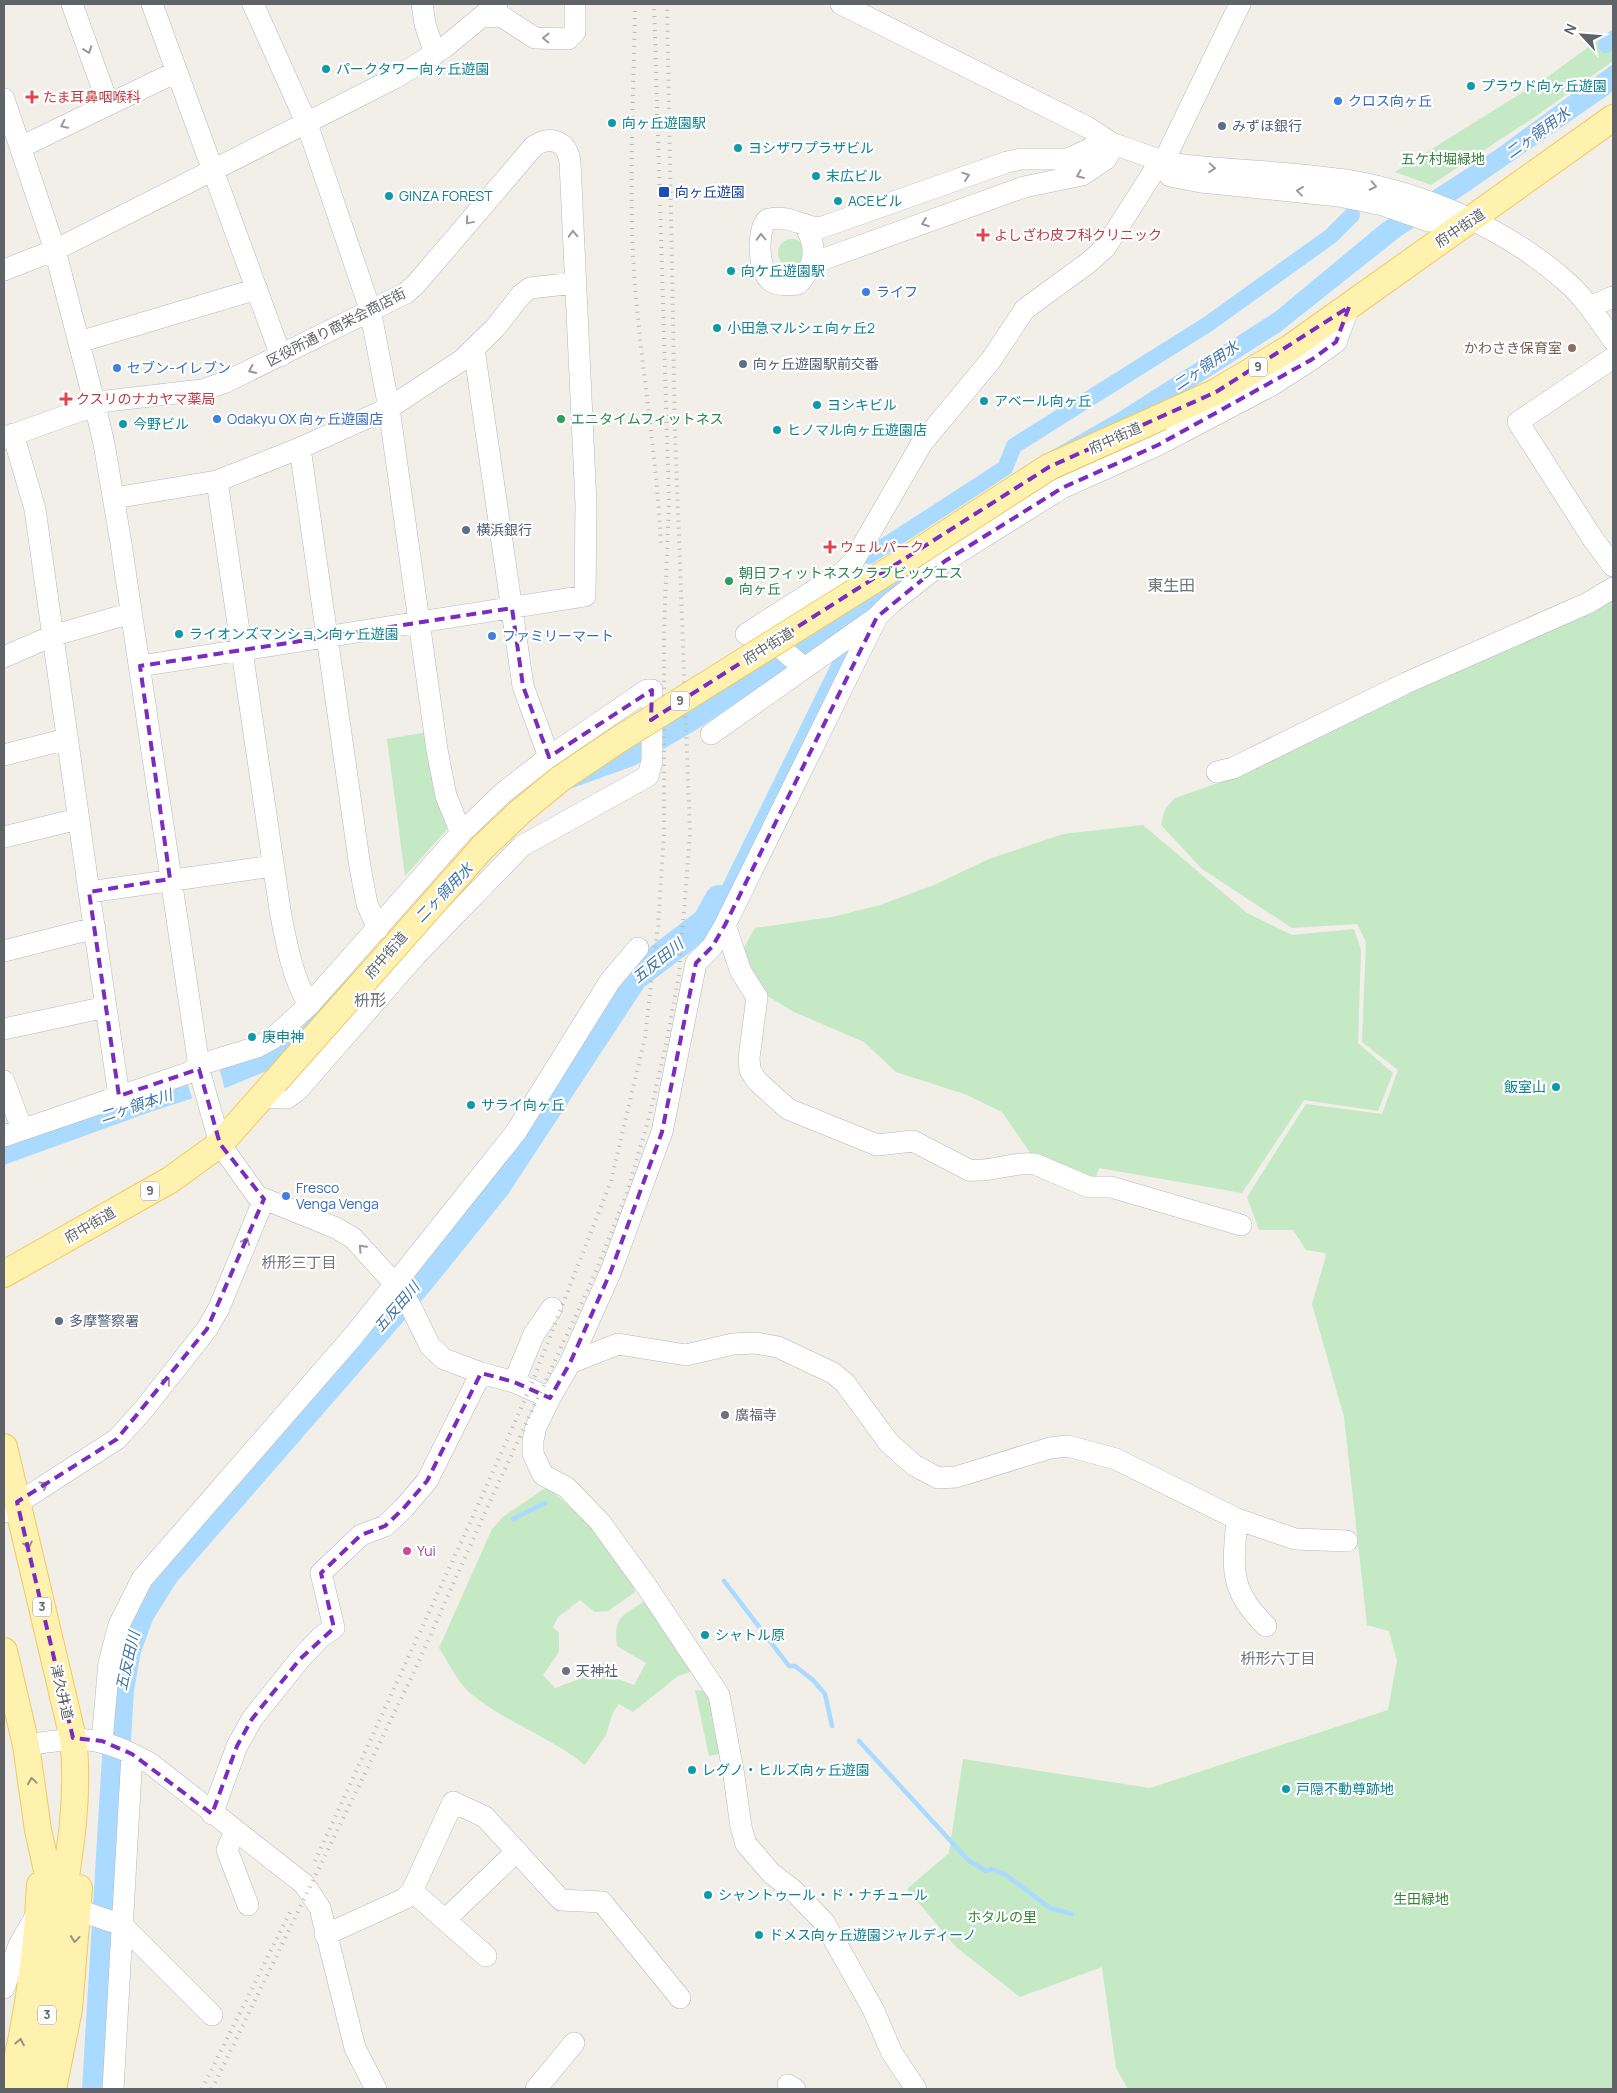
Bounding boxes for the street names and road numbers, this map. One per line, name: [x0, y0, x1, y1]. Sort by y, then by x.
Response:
street label: 府中街道: [1431, 204, 1488, 251]
street label: 区役所通り商栄会商店街: [263, 283, 409, 370]
road number: 9: [1249, 358, 1267, 377]
street label: 府中街道: [1085, 417, 1144, 458]
street label: 府中街道: [739, 623, 797, 668]
road number: 9: [671, 691, 689, 710]
street label: 府中街道: [360, 927, 411, 982]
road number: 9: [141, 1182, 159, 1200]
street label: 府中街道: [61, 1202, 119, 1247]
road number: 3: [33, 1598, 51, 1616]
street label: 津久井道: [47, 1662, 78, 1721]
road number: 3: [38, 2006, 56, 2024]

